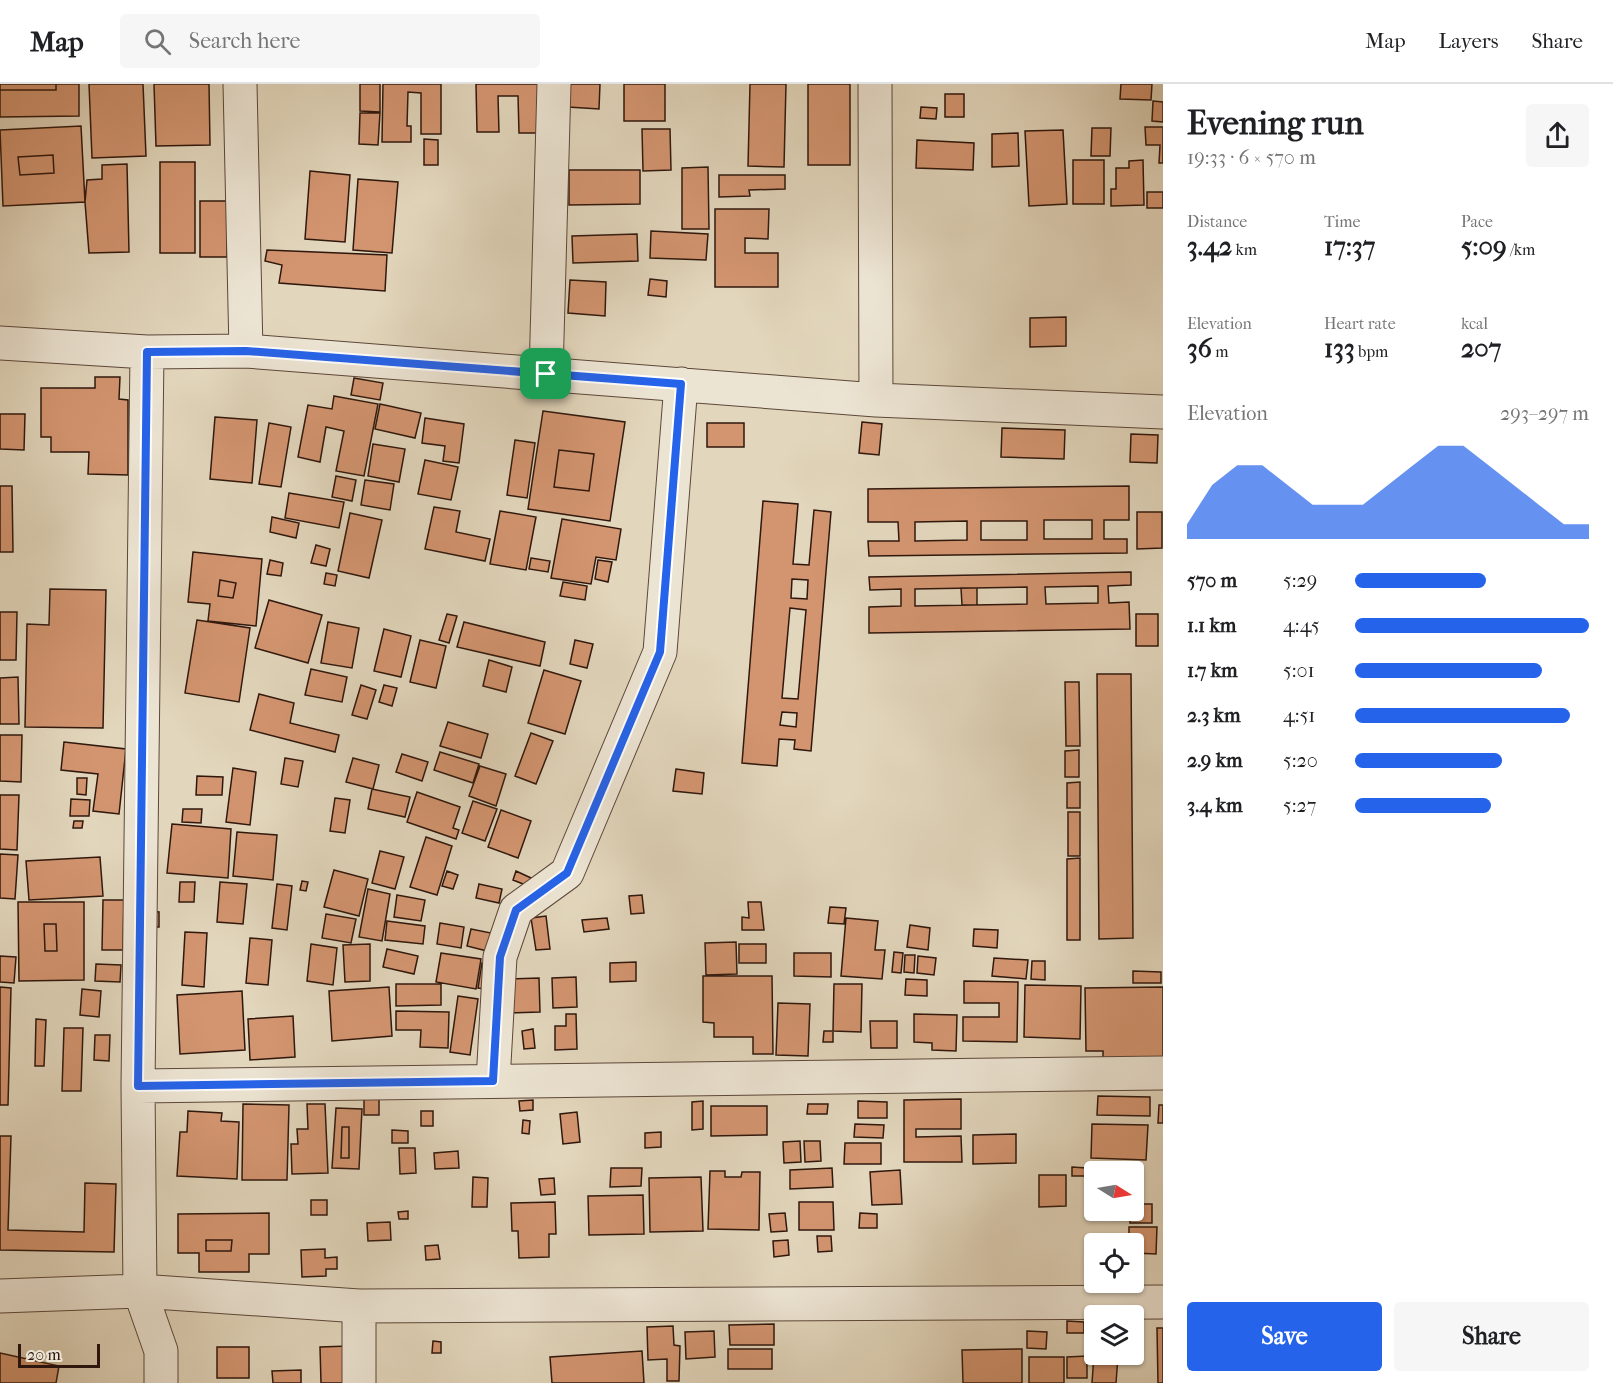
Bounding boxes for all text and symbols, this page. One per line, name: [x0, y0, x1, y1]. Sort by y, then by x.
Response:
search box: [120, 14, 540, 68]
text: Map: [30, 25, 84, 58]
icon: search: [141, 25, 174, 58]
text: Search here: [189, 28, 300, 54]
text: Map: [1365, 29, 1406, 53]
text: Layers: [1439, 29, 1498, 53]
text: Share: [1531, 29, 1583, 53]
text: Evening run: [1187, 104, 1364, 143]
button: share: [1526, 104, 1589, 167]
text: 19:33 · 6 × 570 m: [1187, 146, 1316, 169]
text: Distance: [1187, 212, 1247, 231]
text: Time: [1324, 212, 1360, 231]
text: Pace: [1461, 212, 1493, 231]
text: 3.42: [1187, 231, 1232, 262]
text: 17:37: [1324, 231, 1375, 262]
text: 5:09: [1461, 231, 1507, 262]
text: km: [1232, 240, 1257, 259]
text: /km: [1507, 240, 1535, 259]
text: Elevation: [1187, 314, 1252, 333]
text: Heart rate: [1324, 314, 1396, 333]
text: kcal: [1461, 314, 1488, 333]
text: 36: [1187, 333, 1212, 364]
text: 133: [1324, 333, 1355, 364]
text: 207: [1461, 333, 1501, 364]
text: m: [1212, 342, 1228, 361]
text: bpm: [1355, 342, 1388, 361]
pin: [520, 348, 571, 399]
icon: arrive: [529, 357, 562, 390]
text: Elevation: [1187, 402, 1268, 425]
text: 293–297 m: [1500, 402, 1589, 425]
text: 570 m: [1187, 569, 1237, 592]
text: 5:29: [1283, 569, 1317, 592]
text: 1.1 km: [1187, 614, 1236, 637]
text: 4:45: [1283, 614, 1320, 637]
text: 1.7 km: [1187, 659, 1238, 682]
text: 5:01: [1283, 659, 1315, 682]
text: 2.3 km: [1187, 704, 1241, 727]
text: 4:51: [1283, 704, 1315, 727]
text: 2.9 km: [1187, 749, 1243, 772]
text: 5:20: [1283, 749, 1318, 772]
text: 3.4 km: [1187, 794, 1243, 817]
text: 5:27: [1283, 794, 1316, 817]
north arrow: [1084, 1161, 1144, 1221]
map controls: [1084, 1161, 1144, 1365]
button: locate: [1084, 1233, 1144, 1293]
button: Save: [1187, 1302, 1382, 1371]
button: Share: [1394, 1302, 1589, 1371]
button: layers: [1084, 1305, 1144, 1365]
scale bar: [18, 1341, 100, 1368]
text: 20 m: [27, 1345, 61, 1364]

